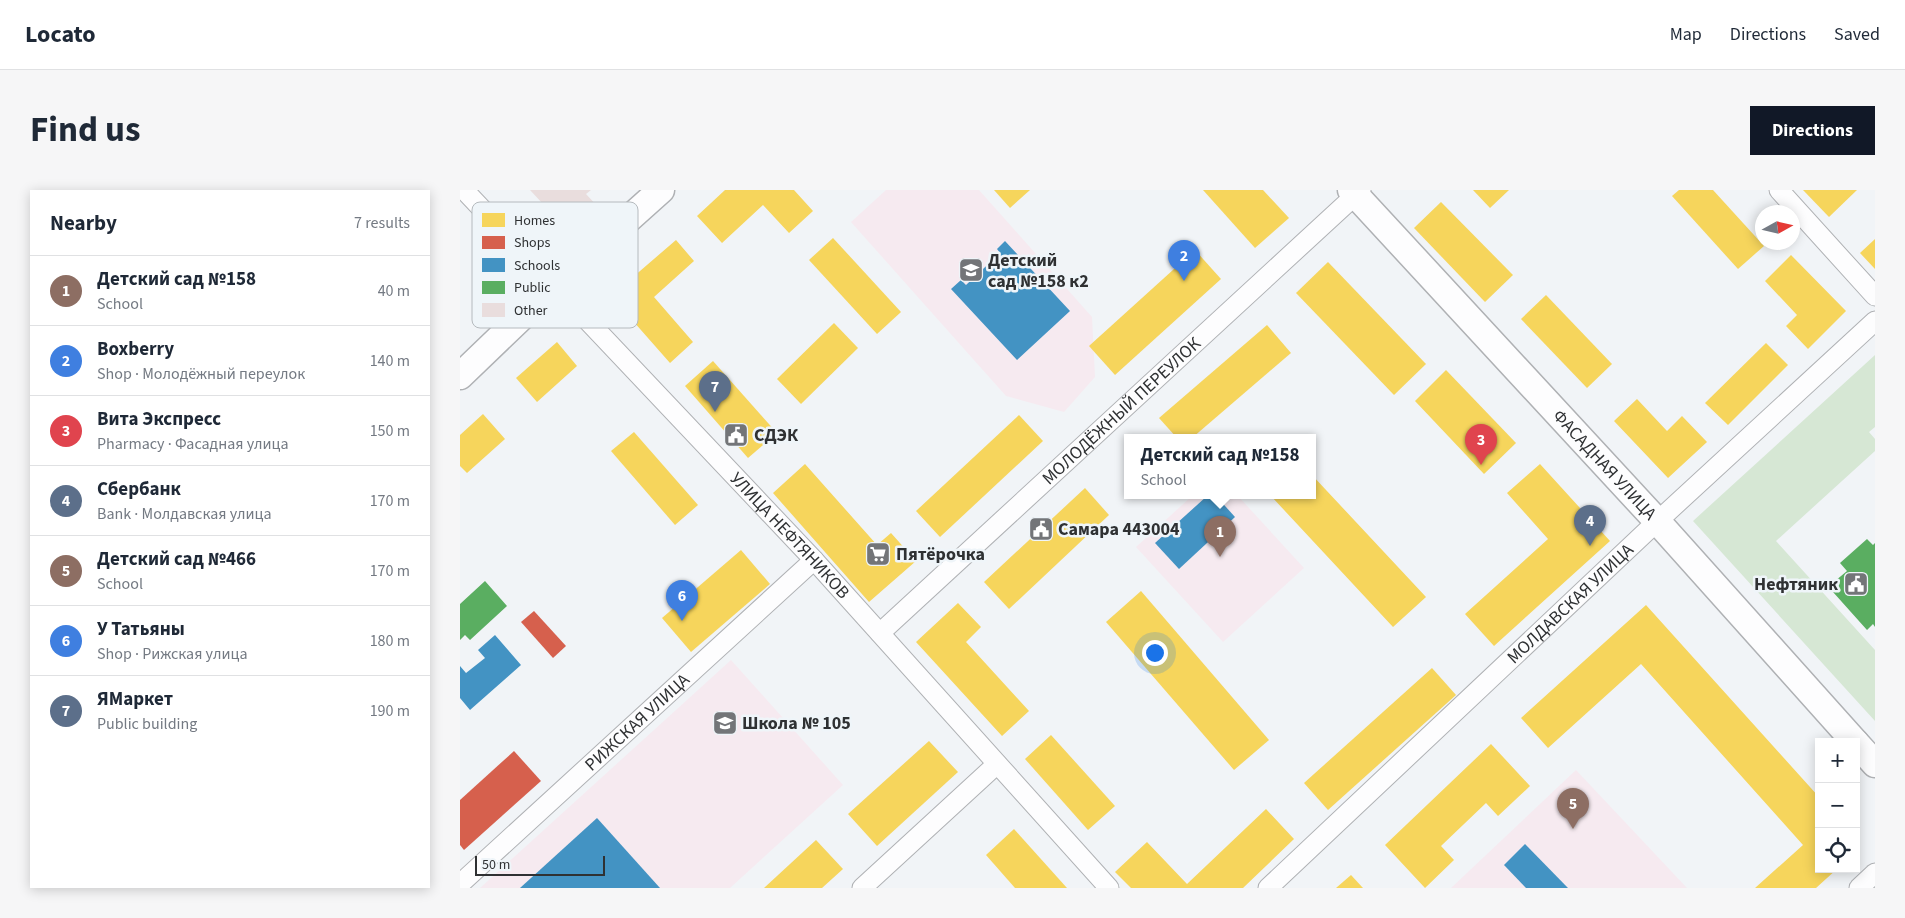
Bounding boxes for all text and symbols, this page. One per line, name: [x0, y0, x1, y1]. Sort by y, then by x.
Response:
text: Locato: [25, 17, 96, 52]
text: Map: [1670, 22, 1702, 47]
text: Directions: [1730, 22, 1806, 47]
text: Saved: [1834, 22, 1880, 47]
text: Find us: [30, 105, 140, 155]
button: Directions: [1750, 106, 1875, 155]
legend: [472, 202, 638, 328]
north arrow: [1755, 205, 1800, 250]
text: Nearby: [50, 208, 117, 238]
text: Homes: [514, 211, 555, 231]
text: 7 results: [354, 212, 410, 234]
text: Shops: [514, 233, 550, 253]
pin: 2: [1168, 240, 1200, 281]
place label: Детский сад №158 к2: [988, 248, 1089, 294]
text: Schools: [514, 256, 560, 276]
school or university icon: Детский сад №158 к2: [958, 257, 984, 283]
text: Детский сад №158: [97, 266, 256, 293]
text: Public: [514, 278, 551, 298]
text: 1: [62, 280, 70, 302]
text: 40 m: [378, 280, 410, 302]
text: School: [97, 293, 143, 315]
text: Other: [514, 301, 548, 321]
street label: МОЛОДЁЖНЫЙ ПЕРЕУЛОК: [1036, 331, 1207, 490]
text: Boxberry: [97, 336, 174, 363]
text: 2: [62, 350, 70, 372]
text: 140 m: [370, 350, 410, 372]
text: Shop · Молодёжный переулок: [97, 363, 305, 385]
pin: 7: [699, 371, 731, 412]
street label: ФАСАДНАЯ УЛИЦА: [1547, 404, 1663, 526]
text: Вита Экспресс: [97, 406, 221, 433]
text: 3: [62, 420, 70, 442]
text: 150 m: [370, 420, 410, 442]
public building icon: СДЭК: [723, 422, 749, 448]
place label: СДЭК: [754, 423, 799, 448]
pin: 3: [1465, 424, 1497, 465]
text: Pharmacy · Фасадная улица: [97, 433, 289, 455]
popup: [1124, 434, 1316, 499]
text: Детский сад №158: [1141, 442, 1300, 469]
street label: УЛИЦА НЕФТЯНИКОВ: [725, 467, 856, 604]
text: School: [1141, 469, 1186, 491]
text: Сбербанк: [97, 476, 181, 503]
text: 4: [62, 490, 70, 512]
text: 170 m: [370, 490, 410, 512]
text: Bank · Молдавская улица: [97, 503, 272, 525]
pin: 4: [1574, 505, 1606, 546]
public building icon: Самара 443004: [1028, 516, 1054, 542]
pin: 1: [1204, 516, 1236, 557]
place label: Самара 443004: [1058, 517, 1180, 542]
street label: МОЛДАВСКАЯ УЛИЦА: [1501, 538, 1639, 669]
supermarket icon: Пятёрочка: [865, 541, 891, 567]
place label: Пятёрочка: [896, 542, 985, 567]
text: Детский сад №466: [97, 546, 256, 573]
text: 5: [62, 560, 70, 582]
text: 170 m: [370, 560, 410, 582]
public building icon: Нефтяник: [1843, 571, 1869, 597]
place label: Нефтяник: [1754, 572, 1838, 597]
text: School: [97, 573, 143, 595]
pin: 6: [666, 580, 698, 621]
text: У Татьяны: [97, 616, 185, 643]
text: 6: [62, 630, 70, 652]
text: 180 m: [370, 630, 410, 652]
your location: [1142, 640, 1168, 666]
text: Shop · Рижская улица: [97, 643, 248, 665]
street label: РИЖСКАЯ УЛИЦА: [579, 667, 695, 776]
text: ЯМаркет: [97, 686, 173, 713]
text: 7: [62, 700, 70, 722]
text: 190 m: [370, 700, 410, 722]
school or university icon: Школа № 105: [712, 710, 738, 736]
place label: Школа № 105: [742, 711, 851, 736]
text: Public building: [97, 713, 197, 735]
map controls: [1815, 738, 1860, 873]
button: +: [1815, 738, 1860, 783]
button: −: [1815, 783, 1860, 828]
pin: 5: [1557, 788, 1589, 829]
button: locate: [1815, 828, 1860, 873]
scale bar: [475, 853, 605, 876]
text: 50 m: [482, 855, 510, 875]

